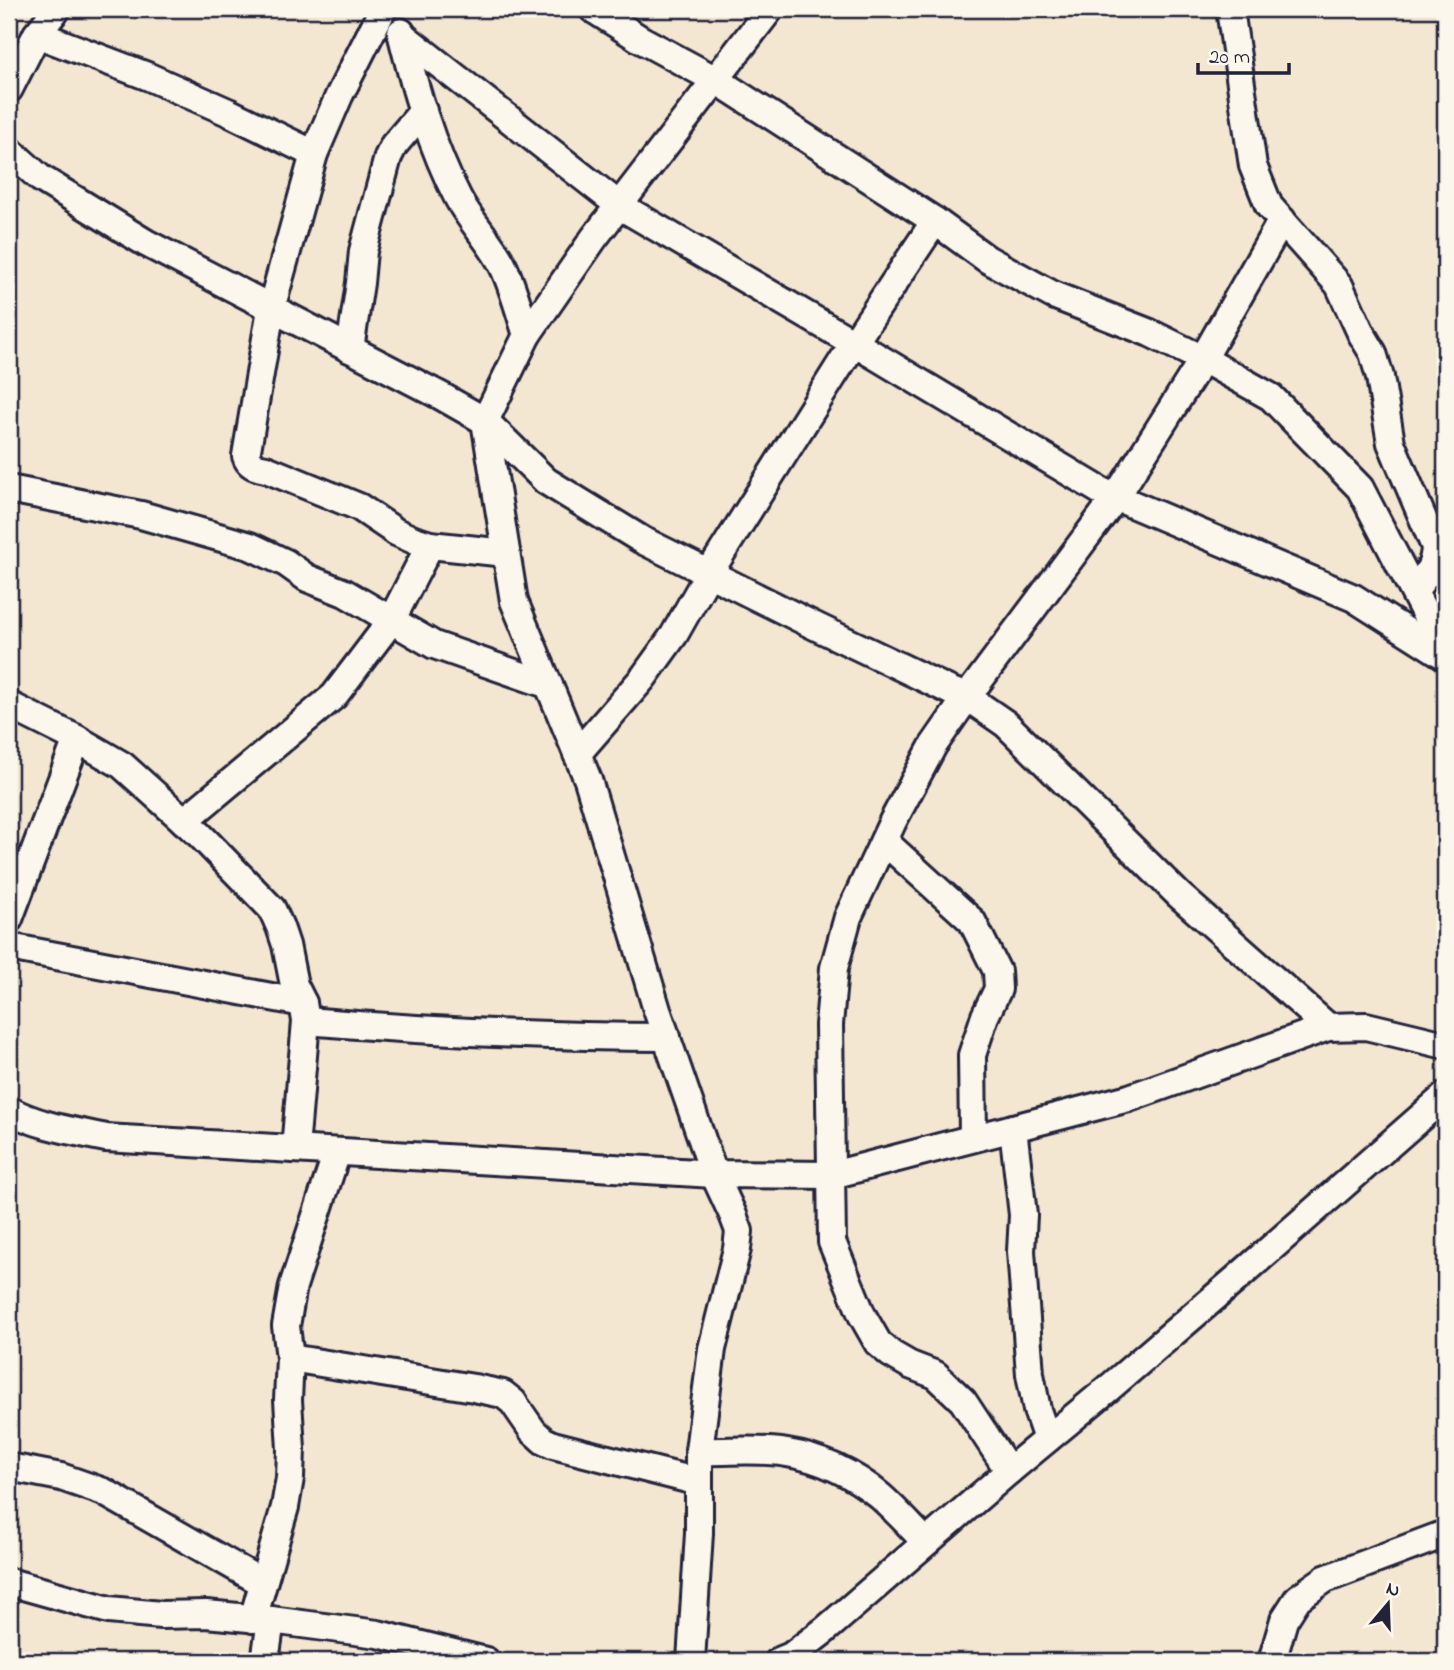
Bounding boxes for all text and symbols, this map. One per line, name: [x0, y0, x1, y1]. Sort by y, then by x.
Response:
scale bar: [1198, 32, 1290, 76]
text: 20 m: [1209, 43, 1250, 73]
north arrow: [1352, 1568, 1422, 1638]
text: N: [1382, 1575, 1403, 1605]

